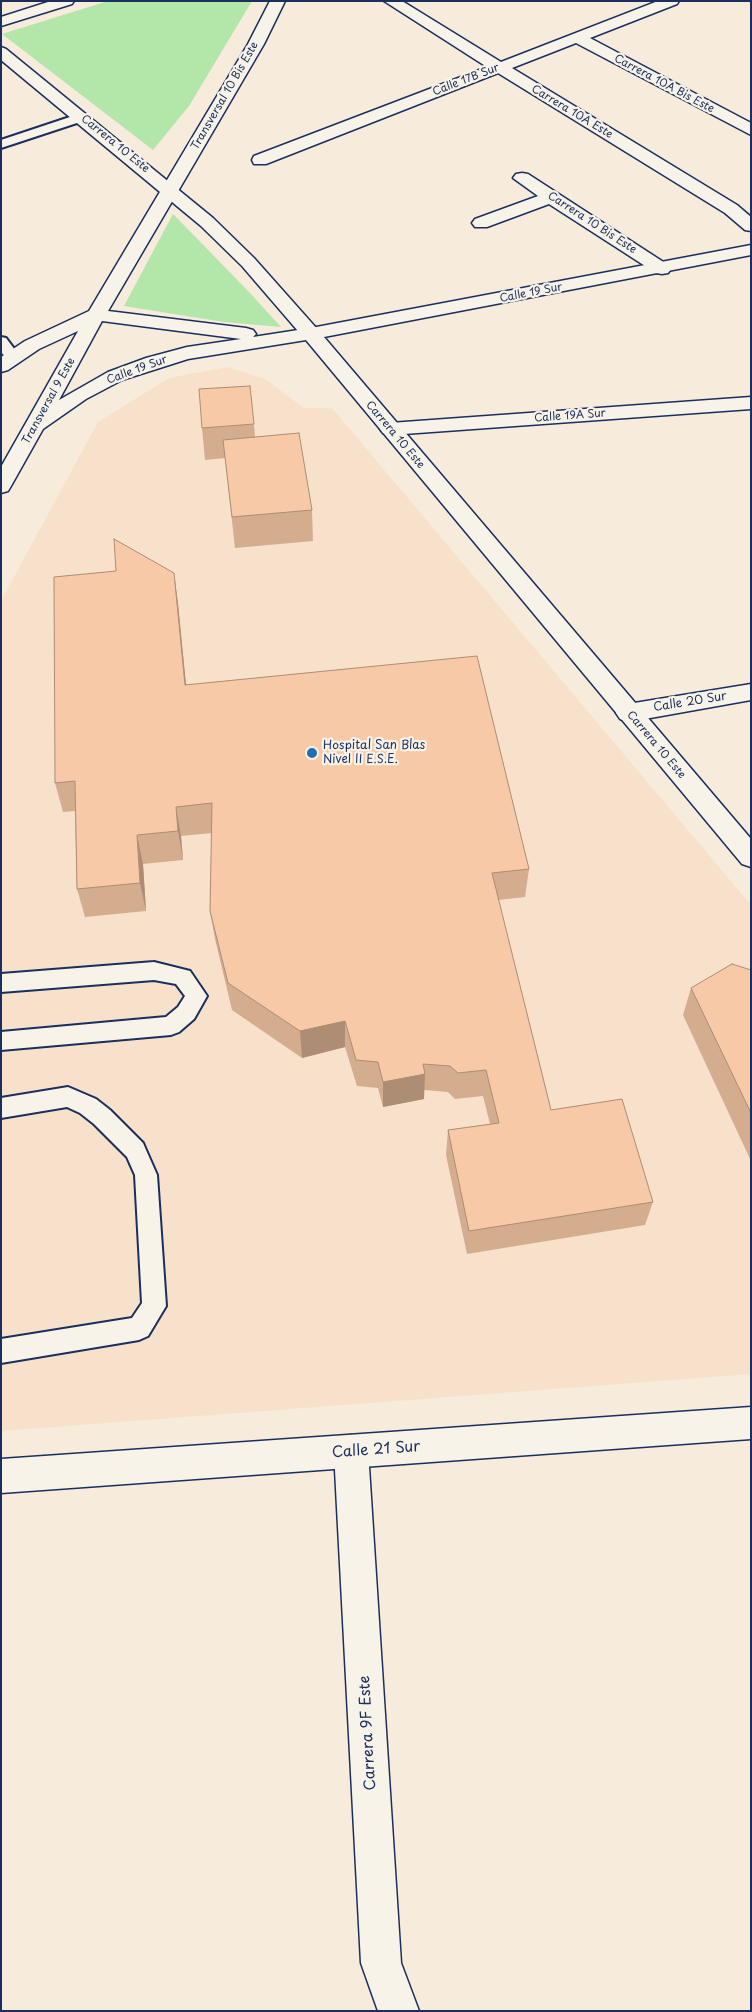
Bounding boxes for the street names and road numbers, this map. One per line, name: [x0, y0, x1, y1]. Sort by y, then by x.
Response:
street label: Transversal 10 Bis Este: [189, 40, 261, 152]
street label: Carrera 10A Bis Este: [612, 52, 716, 116]
street label: Calle 17B Sur: [431, 61, 501, 99]
street label: Carrera 10A Este: [529, 83, 615, 141]
street label: Carrera 10 Este: [78, 112, 152, 176]
street label: Carrera 10 Bis Este: [545, 189, 639, 257]
street label: Calle 19 Sur: [499, 280, 563, 306]
street label: Calle 19 Sur: [105, 353, 169, 387]
street label: Transversal 9 Este: [20, 355, 78, 447]
street label: Carrera 10 Este: [363, 399, 427, 471]
street label: Calle 19A Sur: [534, 407, 606, 425]
street label: Calle 20 Sur: [652, 689, 728, 715]
street label: Carrera 10 Este: [624, 709, 688, 781]
street label: Calle 21 Sur: [331, 1438, 421, 1462]
street label: Carrera 9F Este: [356, 1675, 380, 1791]

